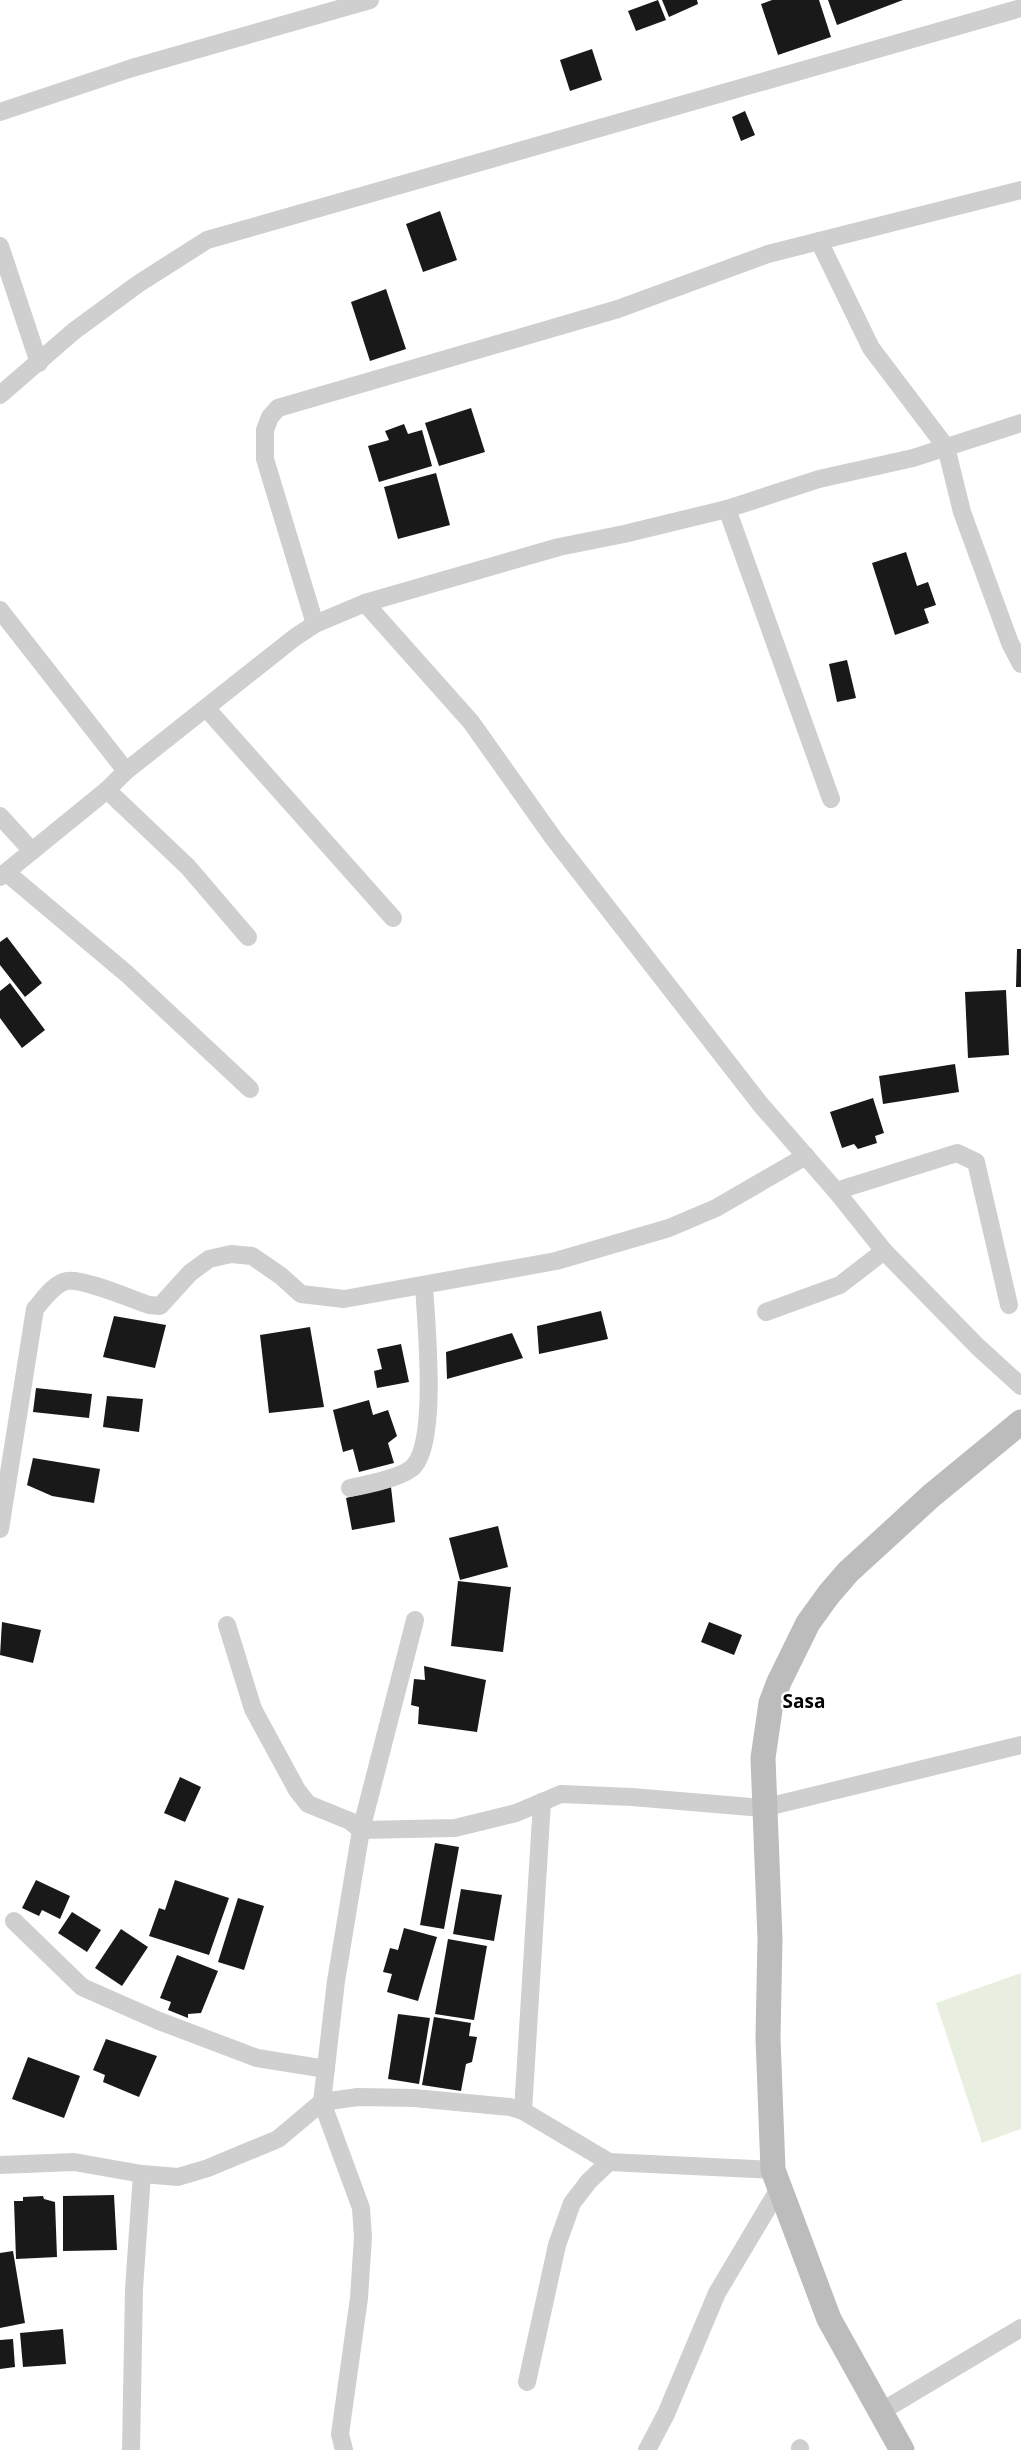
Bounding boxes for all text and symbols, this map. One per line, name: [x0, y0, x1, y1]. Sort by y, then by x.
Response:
district label: Sasa: [783, 1688, 825, 1714]

